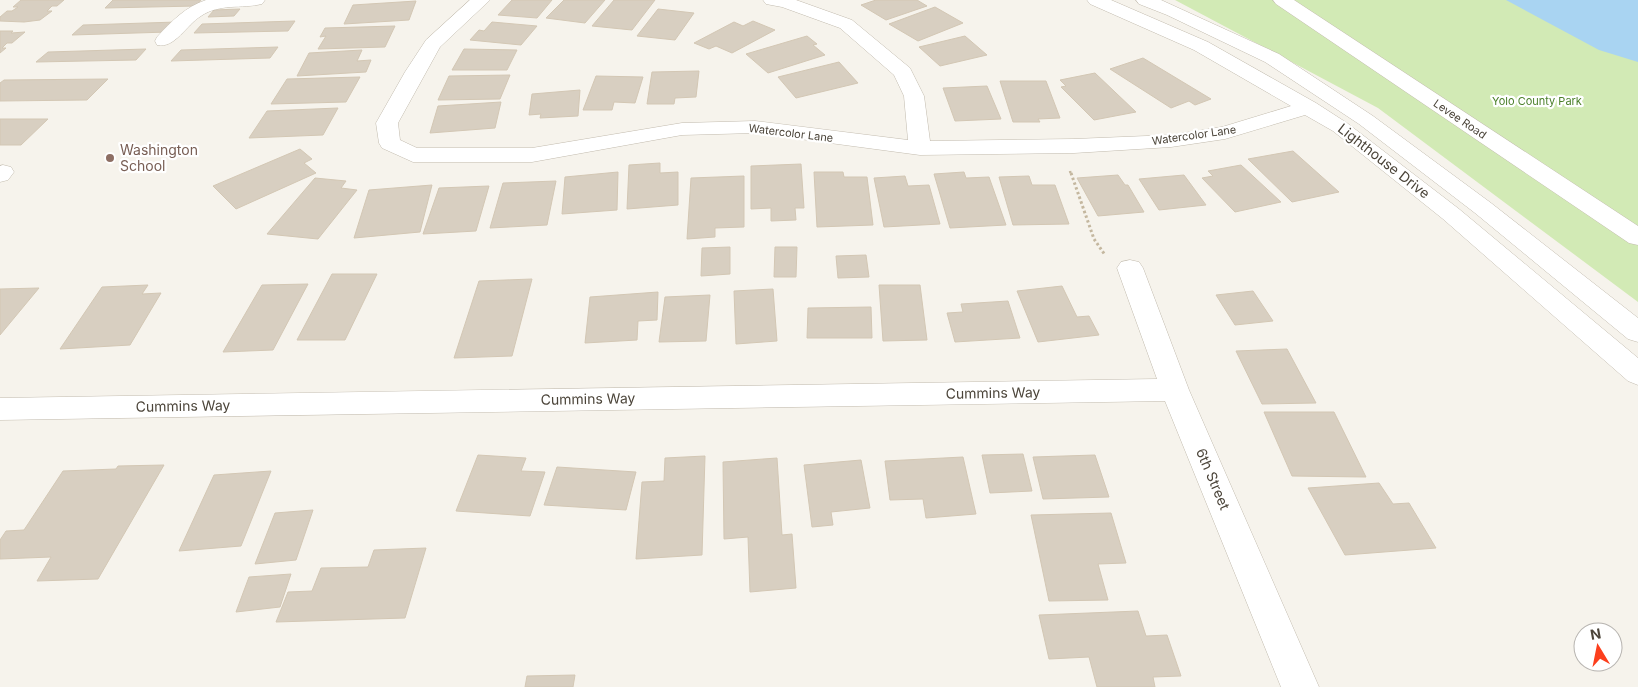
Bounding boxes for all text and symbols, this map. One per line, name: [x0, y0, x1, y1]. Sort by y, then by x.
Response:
park label: Yolo County Park: [1492, 94, 1582, 108]
street label: Levee Road: [1431, 96, 1489, 142]
street label: Lighthouse Drive: [1335, 119, 1434, 202]
street label: Watercolor Lane: [748, 121, 834, 145]
street label: Watercolor Lane: [1151, 122, 1237, 148]
place label: Washington School: [120, 141, 198, 174]
marker: Washington School: [104, 152, 116, 164]
street label: Cummins Way: [946, 383, 1041, 402]
street label: Cummins Way: [541, 389, 636, 408]
street label: Cummins Way: [136, 396, 231, 415]
street label: 6th Street: [1193, 446, 1234, 512]
north arrow: [1573, 622, 1623, 672]
text: N: [1589, 624, 1602, 643]

